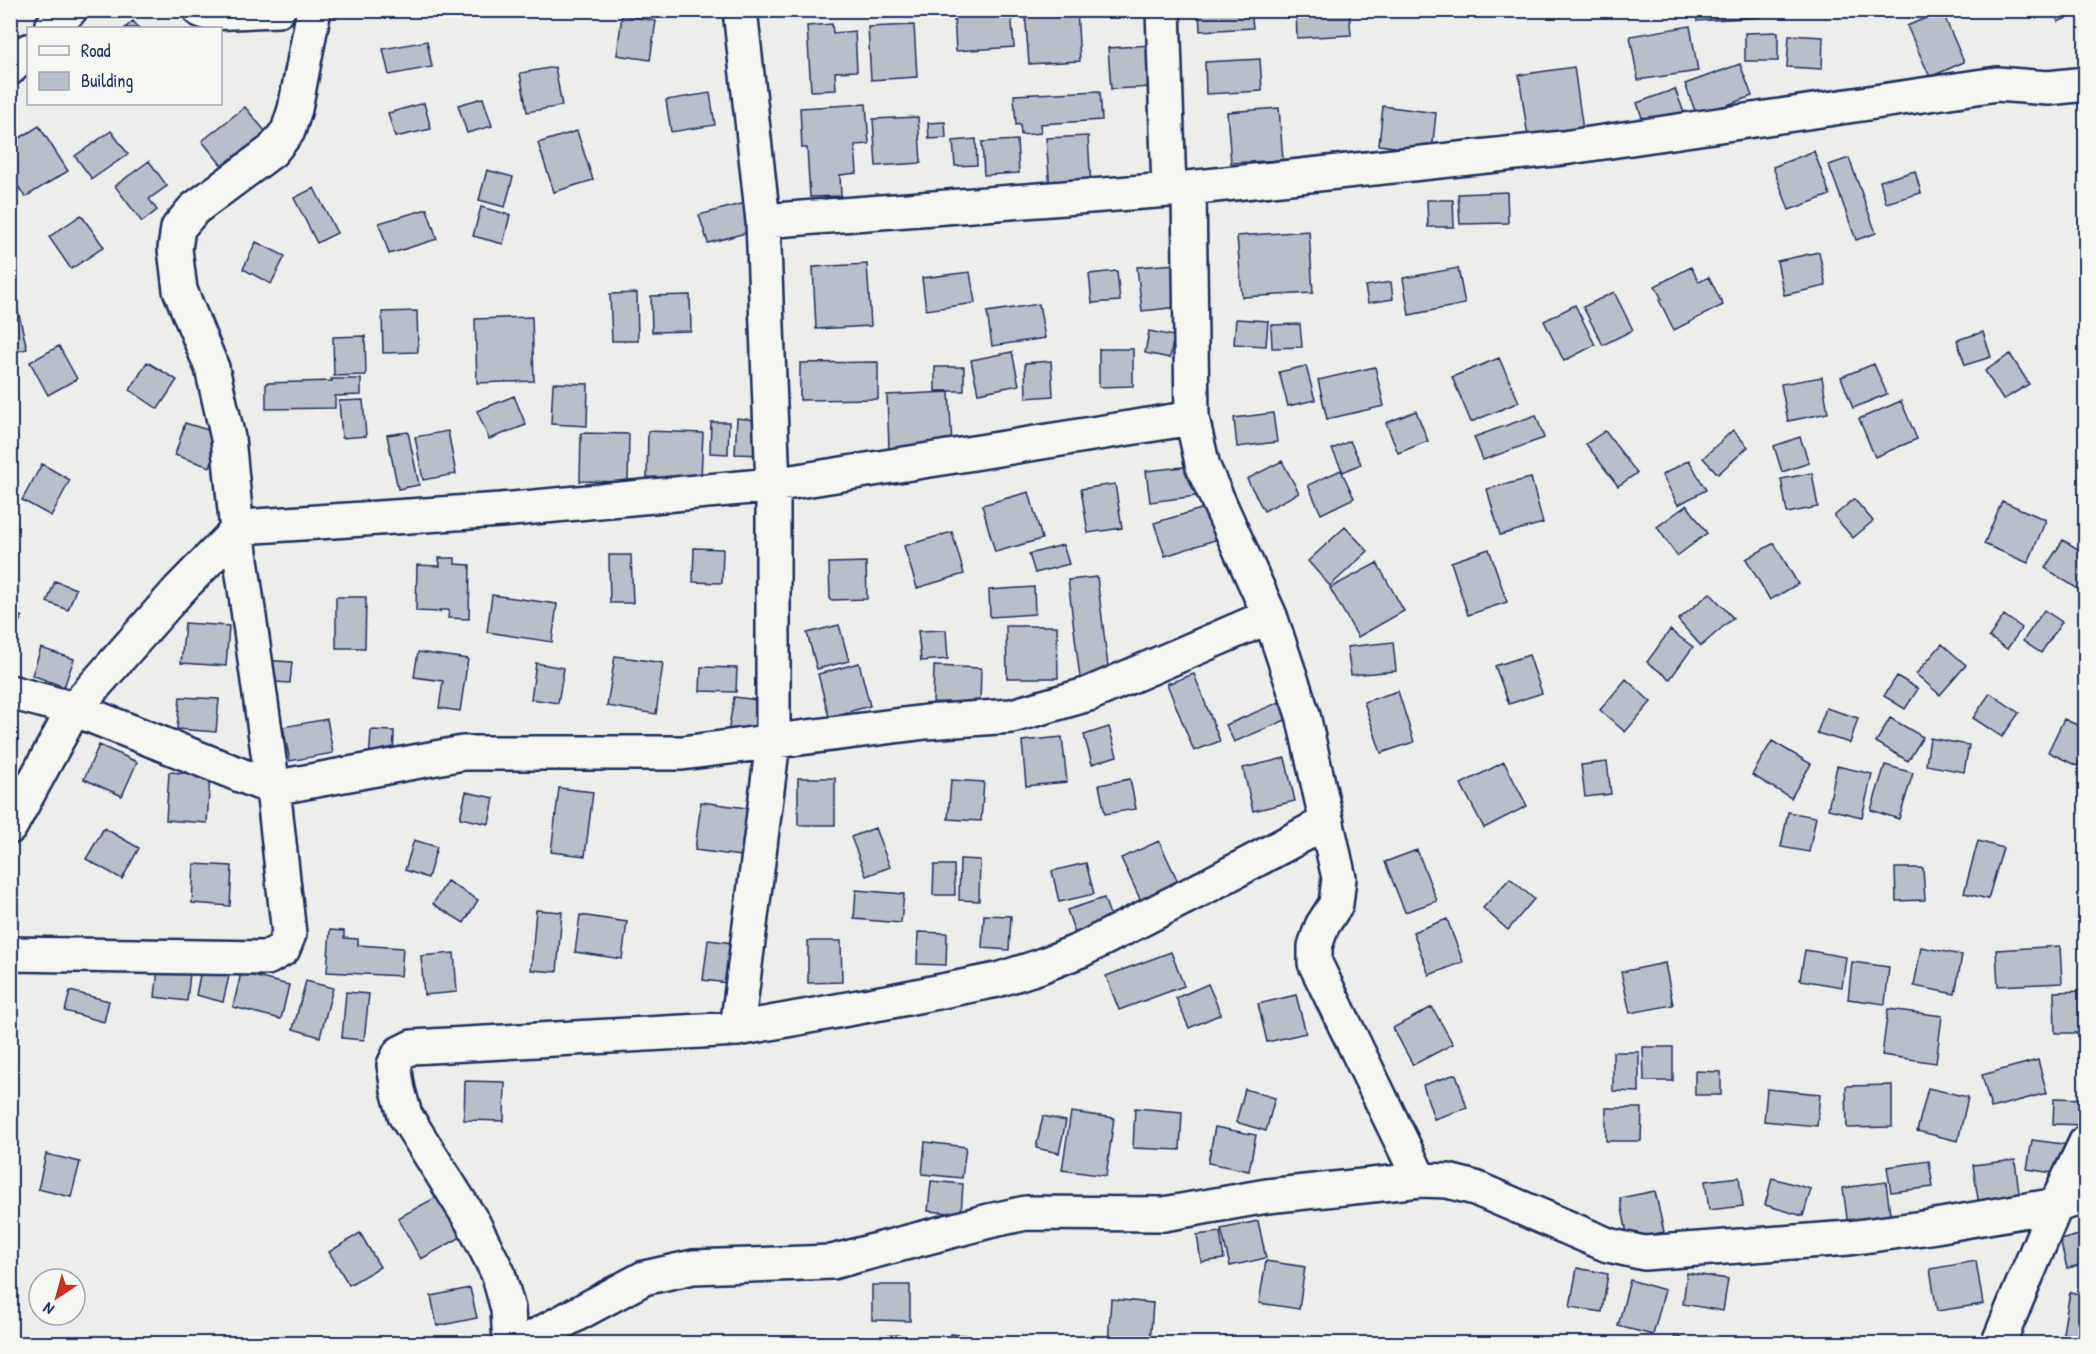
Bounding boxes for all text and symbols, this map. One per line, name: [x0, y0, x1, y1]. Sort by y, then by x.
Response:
legend: [27, 27, 222, 105]
text: Road: [81, 38, 111, 63]
text: Building: [81, 68, 133, 93]
north arrow: [27, 1267, 87, 1327]
text: N: [38, 1297, 58, 1321]

